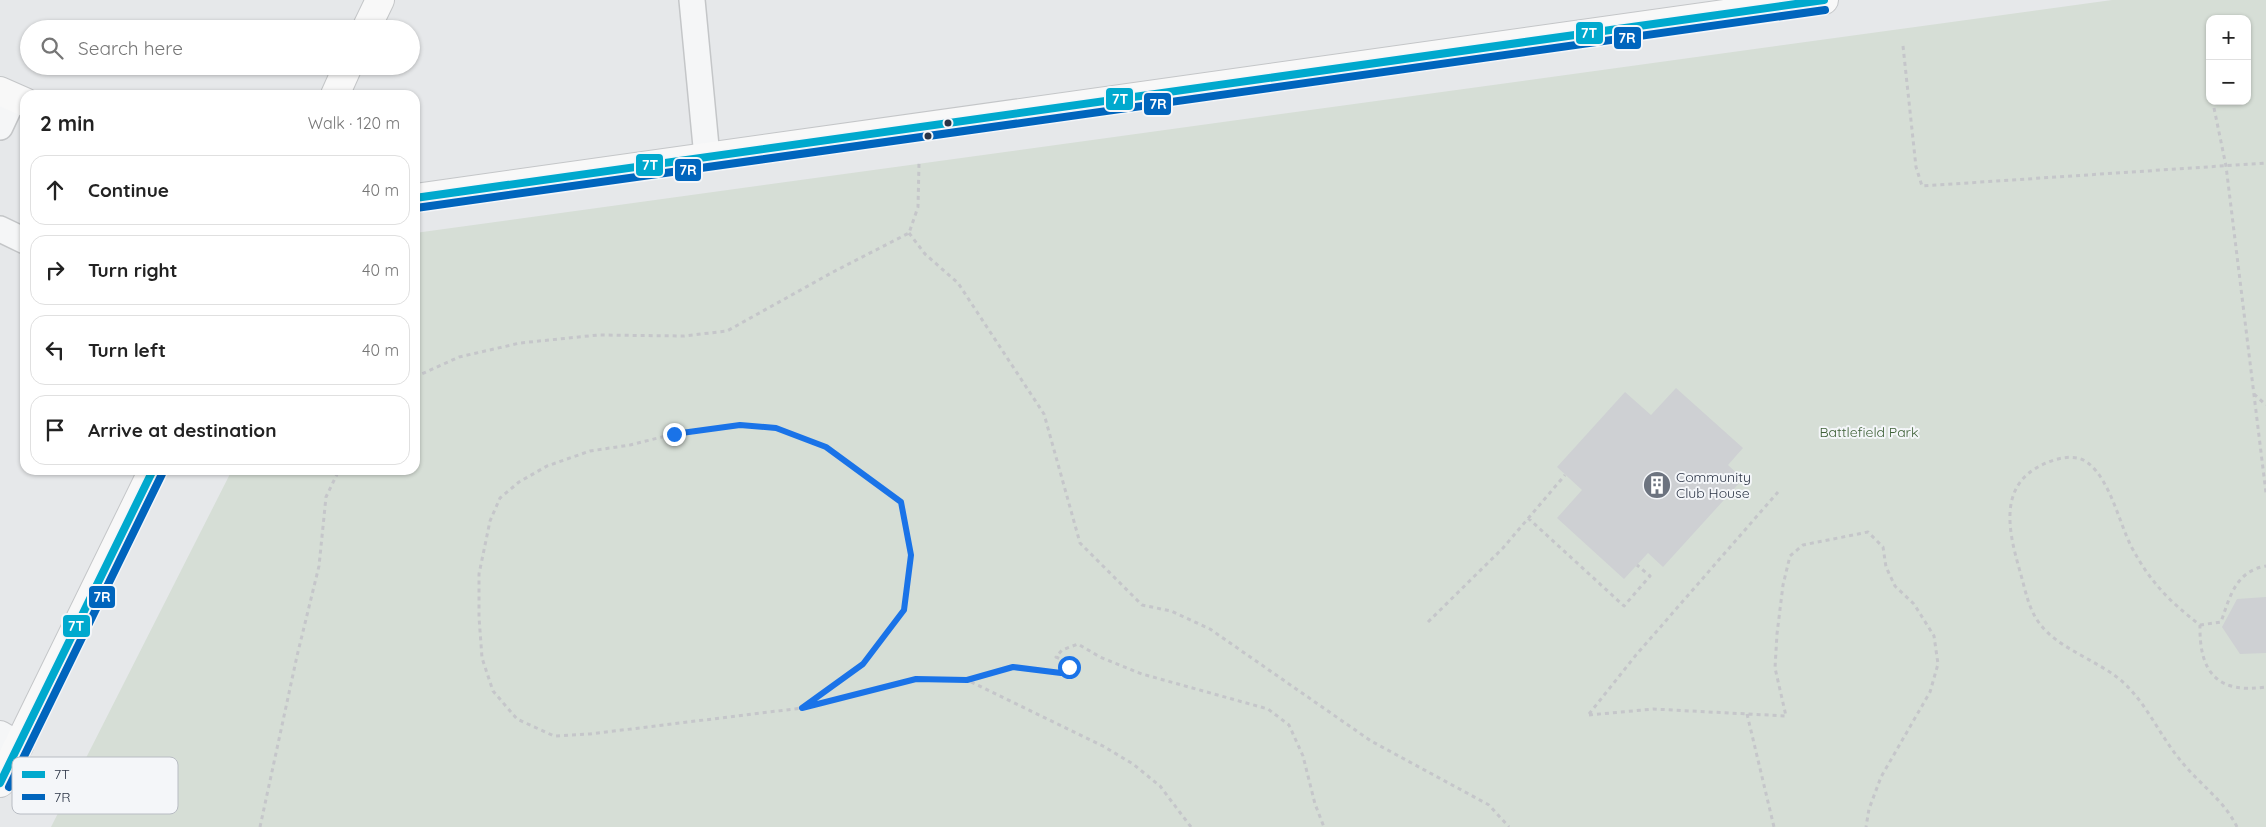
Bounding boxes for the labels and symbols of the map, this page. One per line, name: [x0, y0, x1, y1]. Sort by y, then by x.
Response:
line badge: 7T: [1575, 21, 1604, 45]
text: 7T: [1581, 24, 1597, 42]
line badge: 7R: [1613, 26, 1642, 50]
text: 7R: [1618, 29, 1636, 47]
line badge: 7T: [1105, 87, 1134, 111]
text: 7T: [1112, 90, 1128, 108]
line badge: 7R: [1143, 92, 1172, 116]
text: 7R: [1149, 95, 1167, 113]
unlabelled marker: [943, 118, 953, 128]
unlabelled marker: [923, 131, 933, 141]
line badge: 7T: [635, 153, 664, 177]
text: 7T: [642, 156, 658, 174]
line badge: 7R: [674, 158, 702, 182]
text: 7R: [679, 161, 697, 179]
route end: [663, 423, 686, 446]
park label: Battlefield Park: [1819, 423, 1919, 441]
place label: Community Club House: [1676, 468, 1751, 502]
building icon: Community Club House: [1642, 470, 1672, 500]
line badge: 7R: [88, 585, 116, 609]
text: 7R: [93, 588, 111, 606]
line badge: 7T: [62, 614, 91, 638]
text: 7T: [68, 617, 84, 635]
route start: [1058, 656, 1081, 679]
legend: [12, 757, 178, 814]
text: 7T: [54, 765, 70, 783]
text: 7R: [54, 788, 71, 806]

